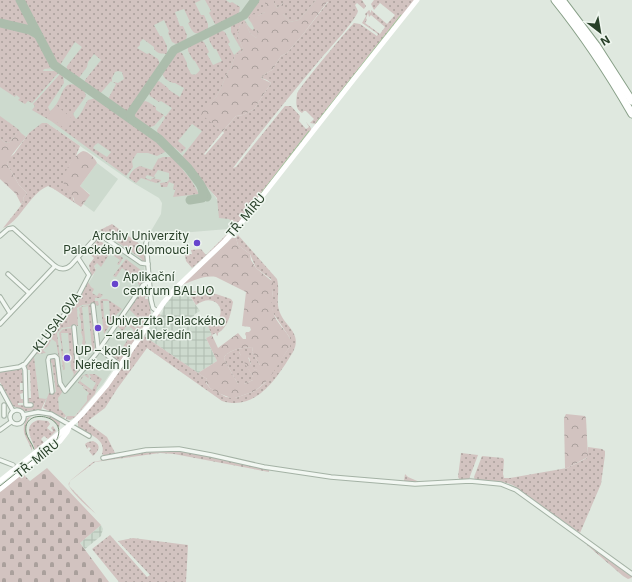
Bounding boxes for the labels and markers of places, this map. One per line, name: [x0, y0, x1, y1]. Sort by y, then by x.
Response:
place label: Archiv Univerzity Palackého v Olomouci: [63, 228, 189, 257]
marker: Archiv Univerzity Palackého v Olomouci: [192, 238, 202, 248]
place label: Aplikační centrum BALUO: [123, 269, 214, 298]
marker: Aplikační centrum BALUO: [110, 279, 120, 289]
place label: Univerzita Palackého – areál Neředín: [106, 313, 225, 342]
marker: Univerzita Palackého – areál Neředín: [93, 323, 103, 333]
place label: UP – kolej Neředín II: [75, 343, 131, 372]
marker: UP – kolej Neředín II: [62, 353, 72, 363]

